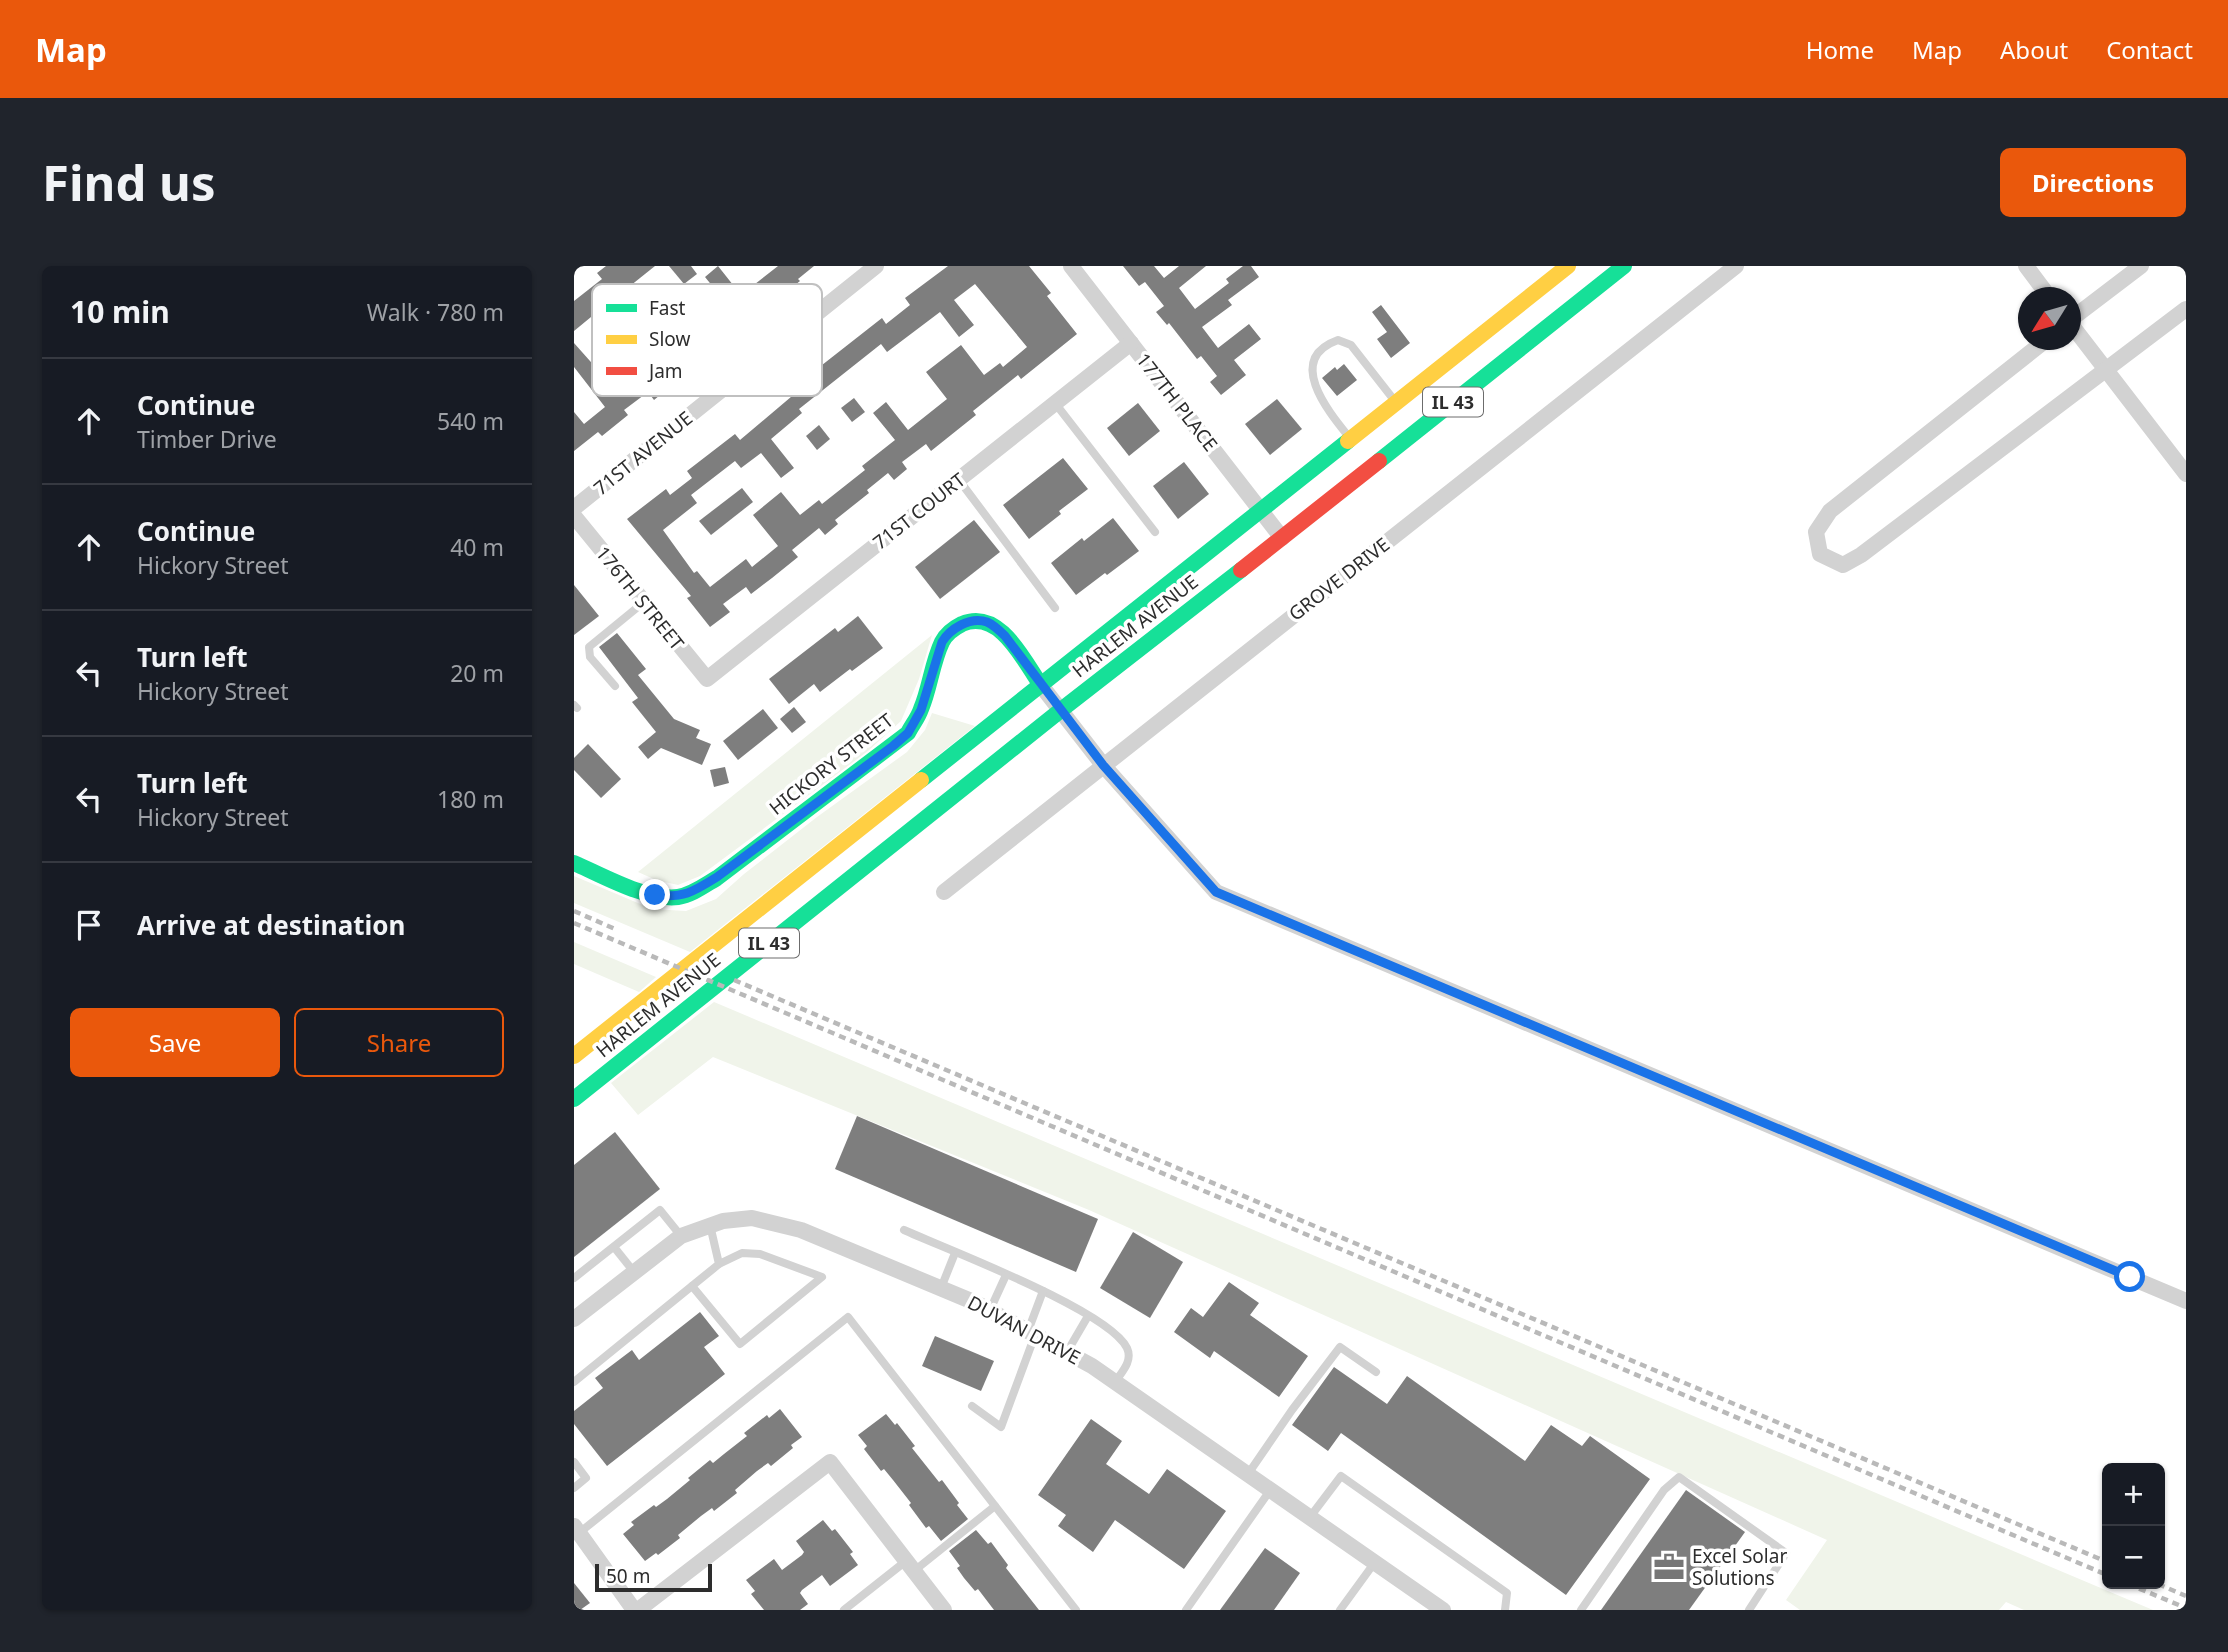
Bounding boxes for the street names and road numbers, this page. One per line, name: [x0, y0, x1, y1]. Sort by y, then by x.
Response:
street label: 177TH PLACE: [1130, 348, 1224, 456]
road number: IL 43: [1423, 387, 1483, 416]
street label: 71ST AVENUE: [588, 405, 698, 501]
street label: 71ST COURT: [867, 467, 971, 555]
street label: GROVE DRIVE: [1283, 531, 1395, 627]
street label: 176TH STREET: [590, 541, 690, 656]
street label: HARLEM AVENUE: [1067, 569, 1203, 683]
street label: HICKORY STREET: [764, 707, 899, 821]
road number: IL 43: [739, 928, 799, 958]
street label: HARLEM AVENUE: [590, 947, 726, 1063]
street label: DUVAN DRIVE: [963, 1289, 1085, 1371]

